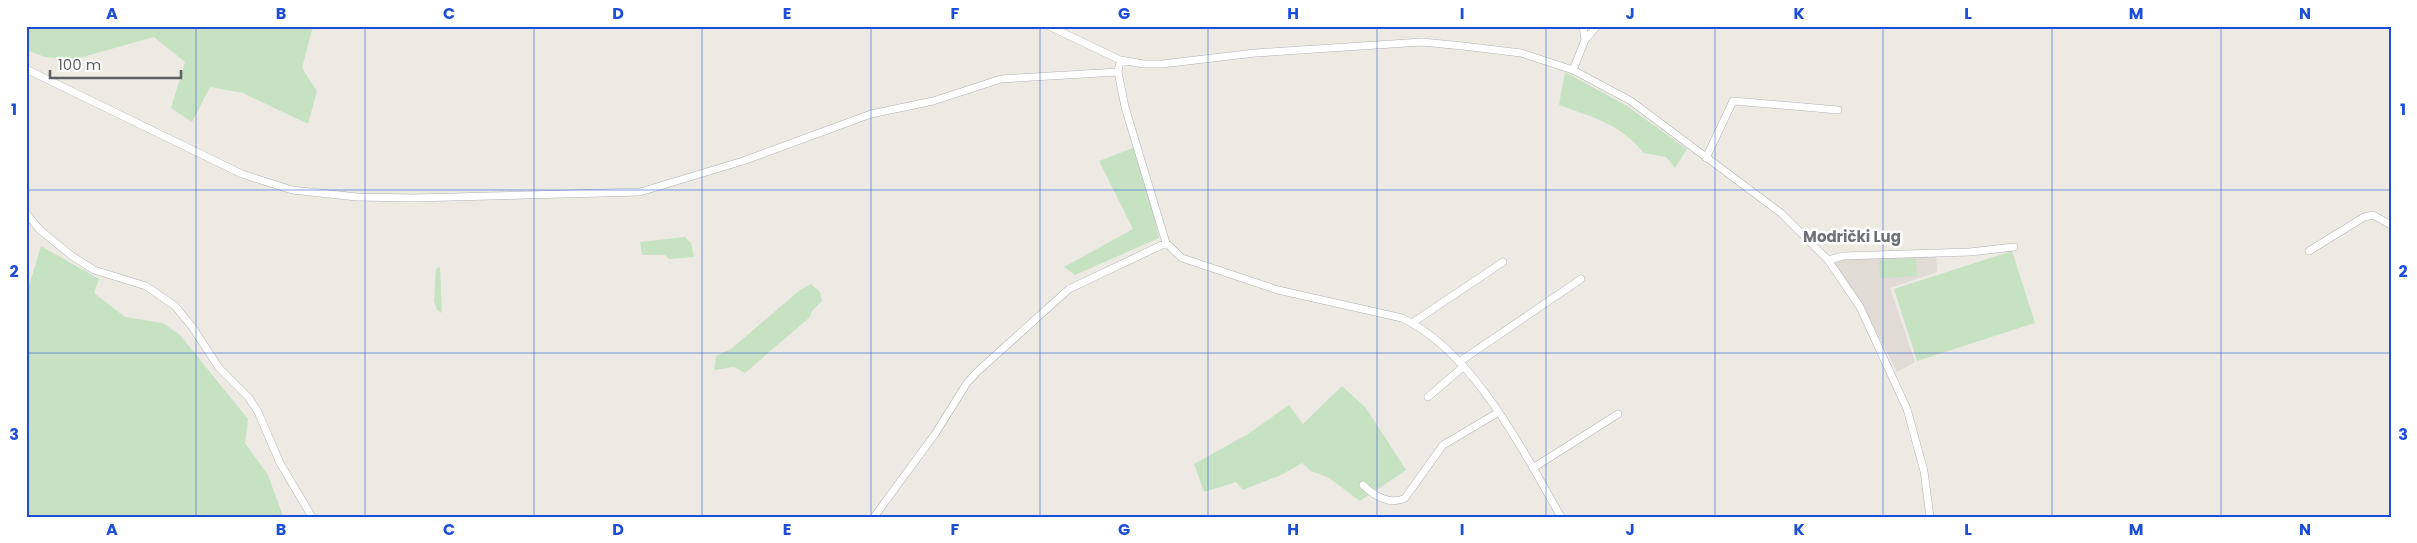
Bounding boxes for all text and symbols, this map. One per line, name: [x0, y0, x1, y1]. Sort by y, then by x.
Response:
text: A: [106, 2, 118, 25]
text: B: [276, 2, 286, 25]
text: C: [443, 2, 455, 25]
text: D: [612, 2, 624, 25]
text: E: [783, 2, 791, 25]
text: F: [951, 2, 960, 25]
text: G: [1118, 2, 1130, 25]
text: H: [1287, 2, 1299, 25]
text: I: [1460, 2, 1464, 25]
text: J: [1625, 2, 1635, 25]
text: K: [1793, 2, 1805, 25]
text: L: [1964, 2, 1972, 25]
text: M: [2129, 2, 2143, 25]
text: N: [2299, 2, 2311, 25]
scale bar: [50, 48, 181, 80]
text: 100 m: [58, 54, 101, 75]
text: 1: [11, 98, 17, 121]
text: 1: [2400, 98, 2406, 121]
district label: Modrički Lug: [1803, 226, 1901, 247]
text: 2: [9, 260, 19, 283]
text: 2: [2398, 260, 2408, 283]
text: 3: [9, 423, 19, 446]
text: 3: [2398, 423, 2408, 446]
text: A: [106, 518, 118, 541]
text: B: [276, 518, 286, 541]
text: C: [443, 518, 455, 541]
text: D: [612, 518, 624, 541]
text: E: [783, 518, 791, 541]
text: F: [951, 518, 960, 541]
text: G: [1118, 518, 1130, 541]
text: H: [1287, 518, 1299, 541]
text: I: [1460, 518, 1464, 541]
text: J: [1625, 518, 1635, 541]
text: K: [1793, 518, 1805, 541]
text: L: [1964, 518, 1972, 541]
text: M: [2129, 518, 2143, 541]
text: N: [2299, 518, 2311, 541]

